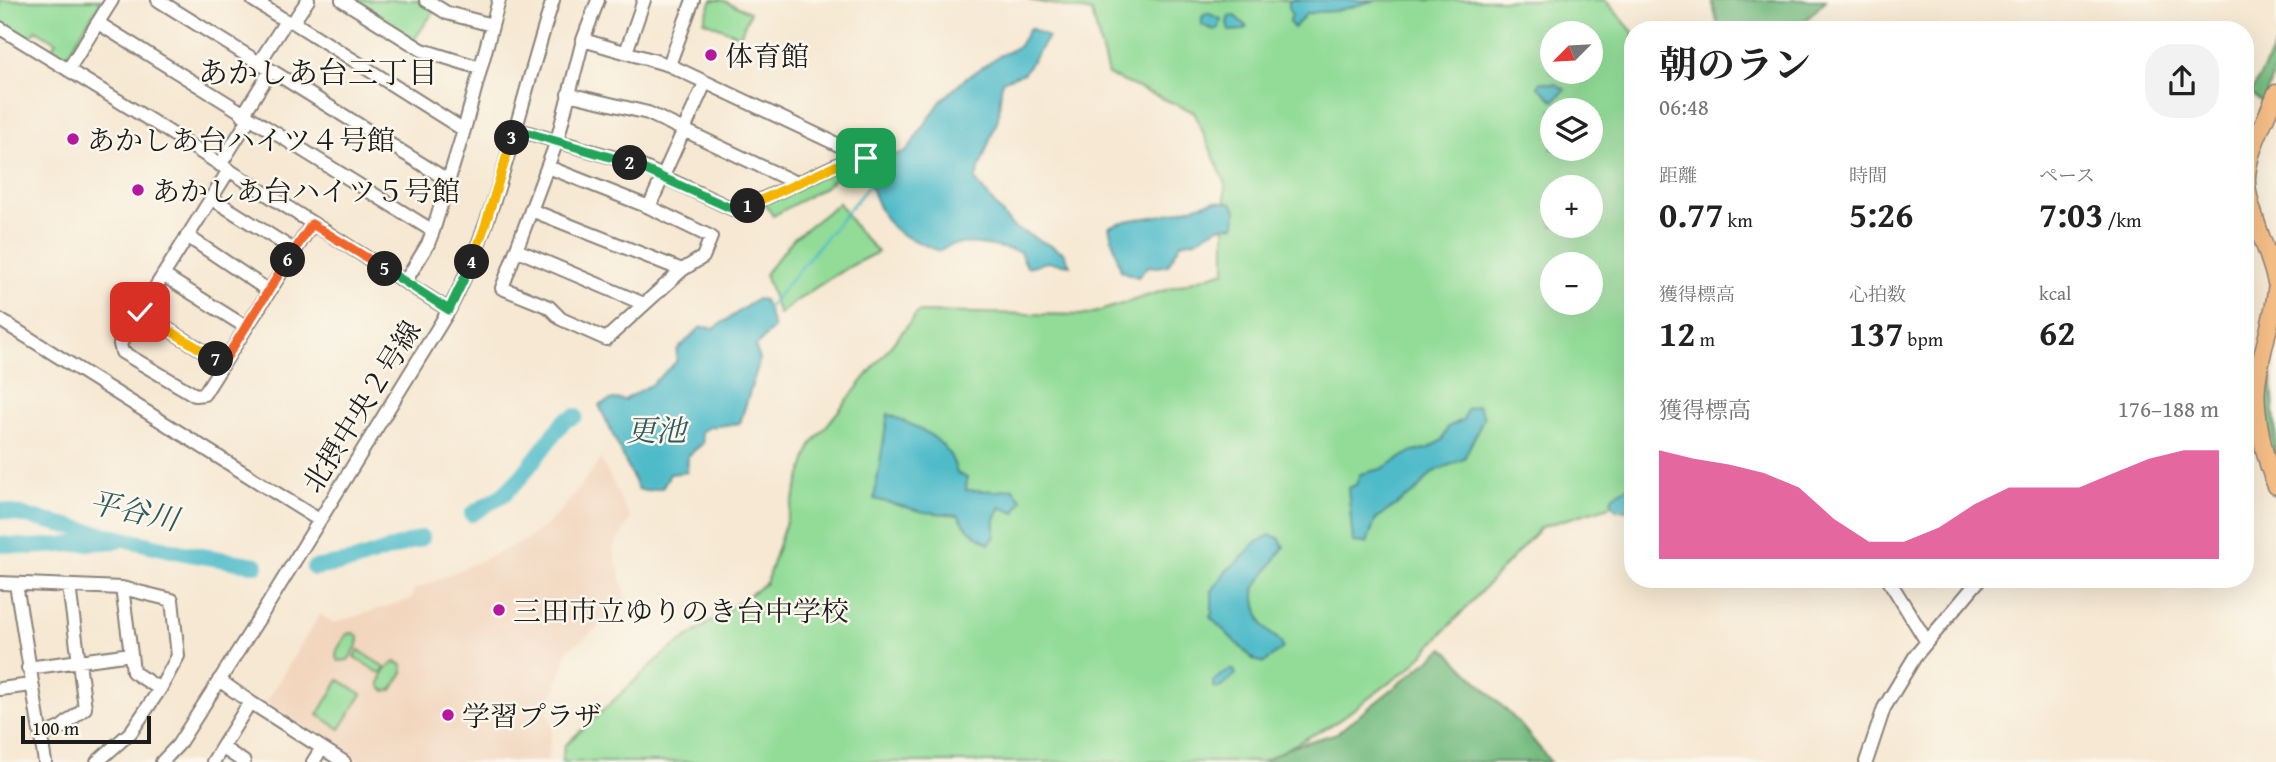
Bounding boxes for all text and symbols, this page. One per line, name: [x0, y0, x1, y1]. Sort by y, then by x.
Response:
north arrow: [1540, 21, 1603, 84]
map controls: [1540, 21, 1603, 315]
place label: 体育館: [725, 35, 809, 76]
text: 朝のラン: [1659, 36, 1811, 92]
button: share: [2145, 44, 2219, 118]
marker: 体育館: [703, 47, 719, 63]
district label: あかしあ台三丁目: [198, 50, 438, 94]
text: 06:48: [1659, 90, 1709, 123]
button: layers: [1540, 98, 1603, 161]
place label: あかしあ台ハイツ４号館: [87, 119, 395, 160]
pin: 3: [494, 120, 530, 156]
text: 3: [507, 123, 516, 151]
pin: [836, 128, 896, 188]
marker: あかしあ台ハイツ４号館: [65, 131, 81, 147]
icon: arrive: [847, 139, 885, 177]
pin: 2: [612, 146, 648, 180]
text: 2: [625, 148, 634, 176]
text: 距離: [1659, 161, 1697, 189]
text: 時間: [1849, 161, 1887, 189]
text: ペース: [2039, 161, 2095, 189]
place label: あかしあ台ハイツ５号館: [152, 170, 460, 211]
button: +: [1540, 175, 1603, 238]
marker: あかしあ台ハイツ５号館: [130, 182, 146, 198]
pin: 1: [730, 188, 766, 224]
text: 0.77: [1659, 189, 1723, 240]
text: 5:26: [1849, 189, 1913, 240]
text: 7:03: [2039, 189, 2103, 240]
text: 1: [743, 191, 752, 219]
text: km: [1723, 206, 1753, 234]
text: /km: [2103, 206, 2142, 234]
pin: 6: [270, 243, 306, 278]
pin: 4: [454, 244, 490, 280]
text: 6: [283, 245, 292, 273]
text: 4: [467, 247, 476, 275]
pin: 5: [368, 252, 402, 286]
button: −: [1540, 252, 1603, 315]
text: 5: [380, 254, 389, 282]
text: kcal: [2039, 279, 2071, 307]
text: 獲得標高: [1659, 280, 1735, 308]
text: 心拍数: [1849, 280, 1906, 308]
pin: [110, 282, 170, 342]
icon: check: [121, 293, 159, 331]
text: 62: [2039, 307, 2075, 358]
text: 12: [1659, 308, 1695, 359]
text: 137: [1849, 308, 1903, 359]
street label: 北摂中央２号線: [292, 312, 430, 500]
text: m: [1695, 325, 1715, 353]
text: bpm: [1903, 325, 1943, 353]
pin: 7: [198, 342, 234, 376]
text: 7: [211, 344, 220, 372]
text: 176–188 m: [2118, 392, 2219, 425]
text: 獲得標高: [1659, 393, 1751, 426]
water label: 更池: [626, 408, 689, 452]
water label: 平谷川: [85, 479, 186, 541]
place label: 三田市立ゆりのき台中学校: [513, 590, 849, 631]
marker: 三田市立ゆりのき台中学校: [491, 602, 507, 618]
place label: 学習プラザ: [462, 695, 602, 736]
marker: 学習プラザ: [440, 707, 456, 723]
scale bar: [21, 713, 150, 745]
text: 100 m: [32, 714, 79, 742]

